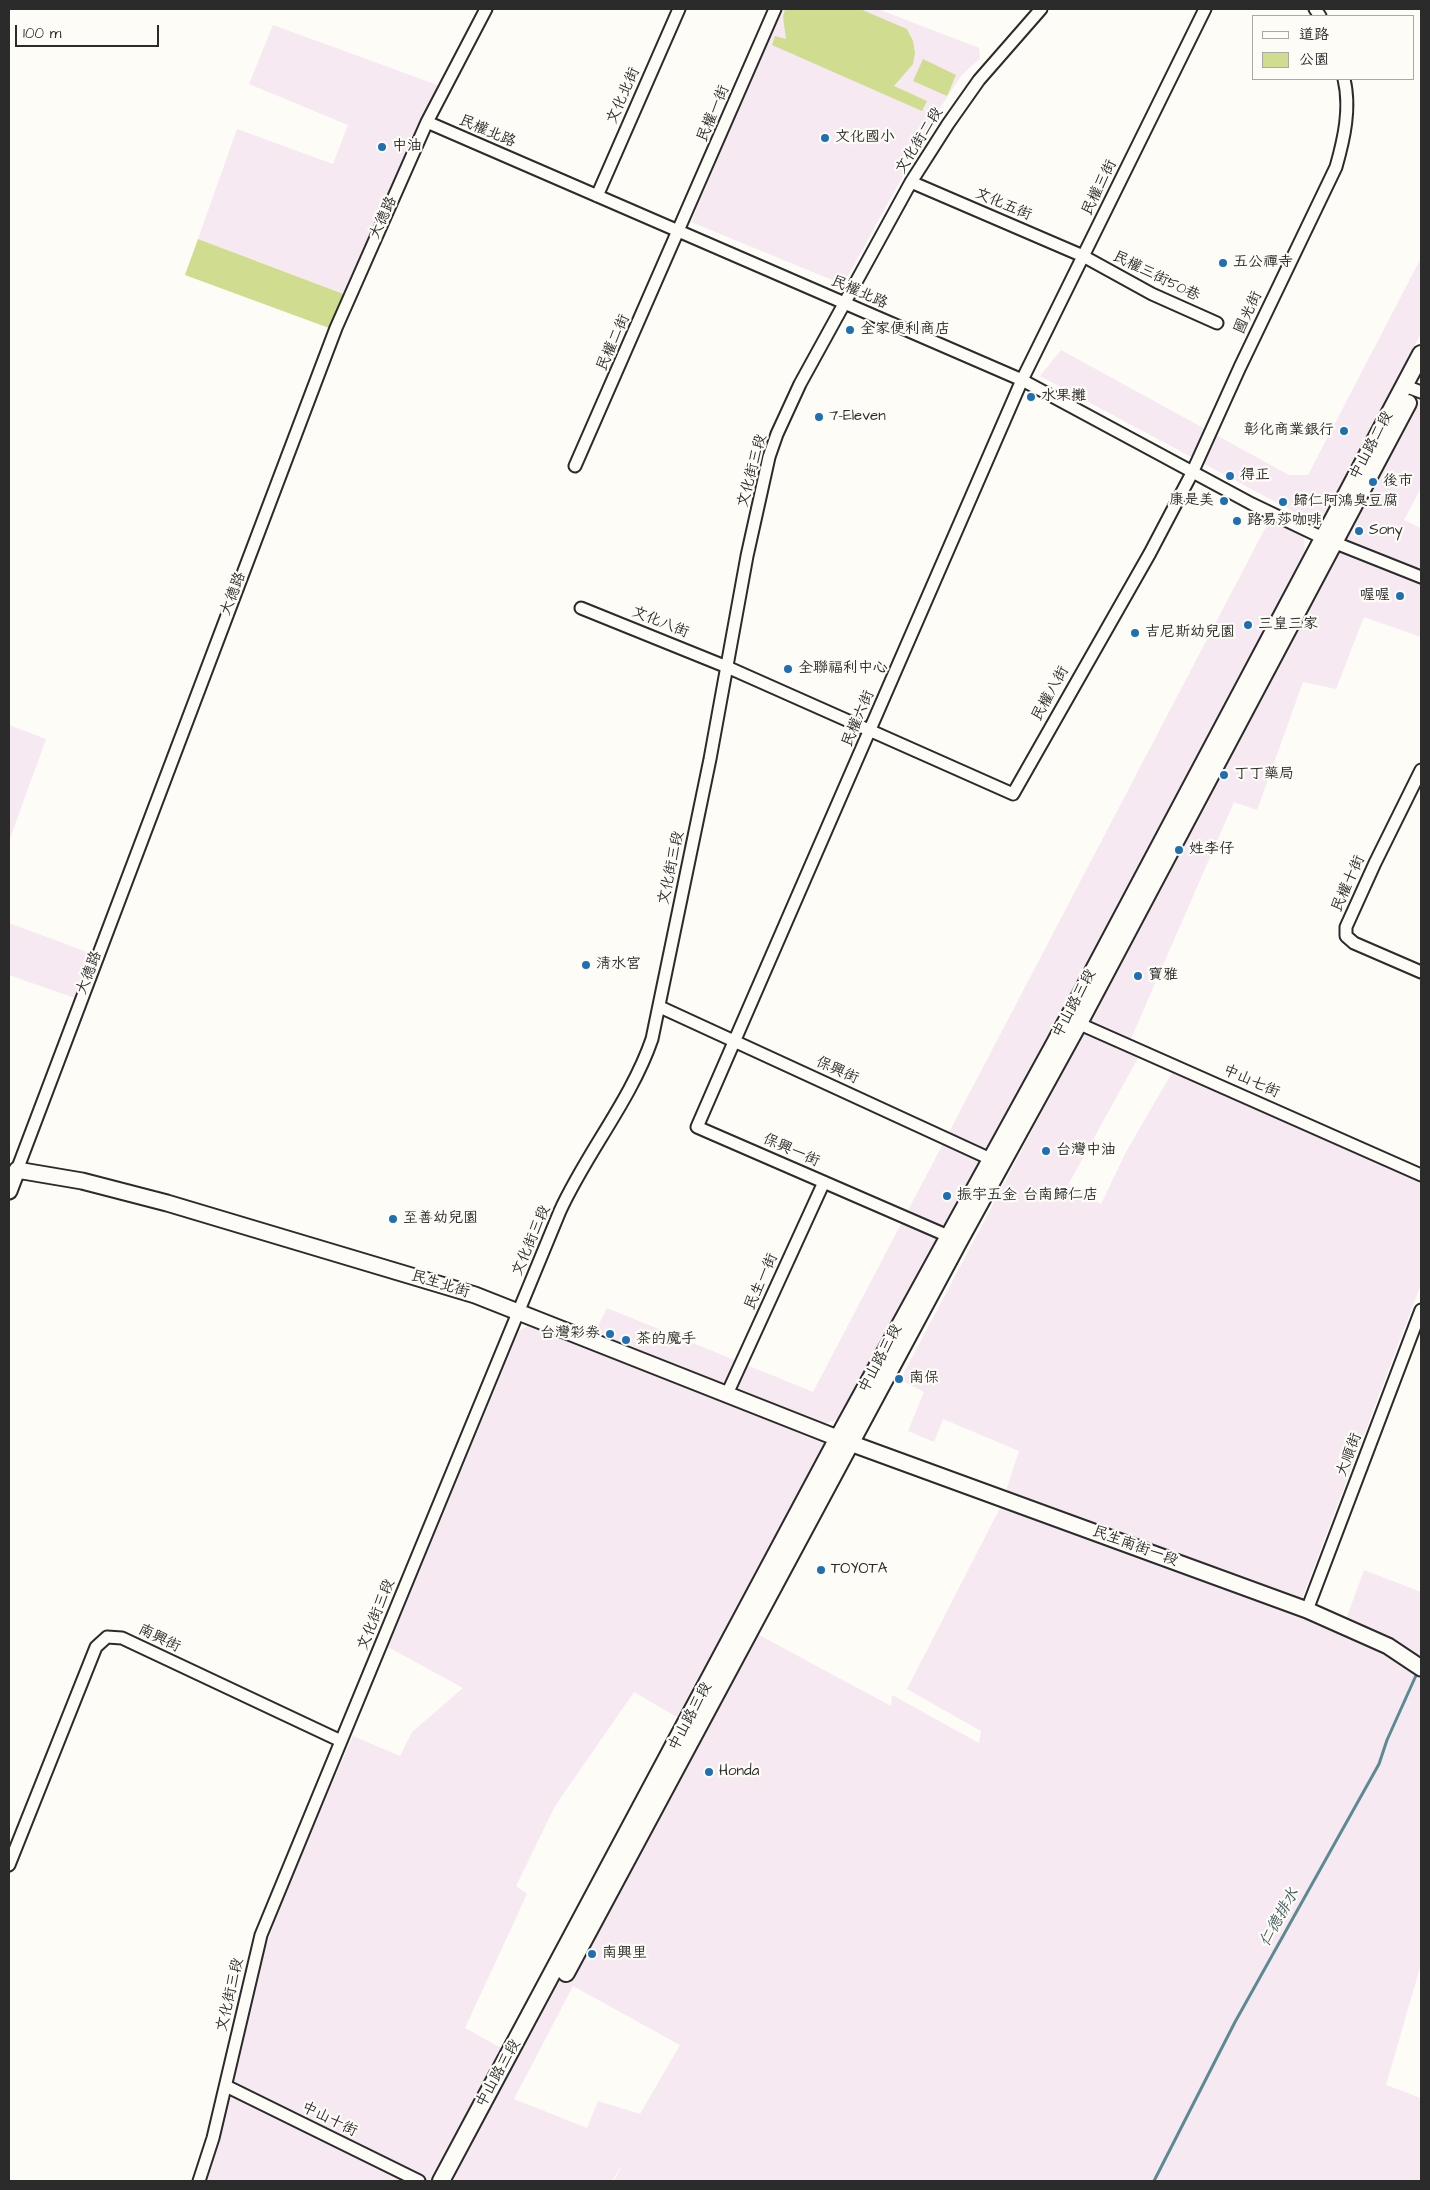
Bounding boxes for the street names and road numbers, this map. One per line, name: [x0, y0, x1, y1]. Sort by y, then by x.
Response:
street label: 文化北街: [604, 65, 644, 127]
street label: 民權一街: [694, 83, 734, 145]
street label: 文化街二段: [892, 104, 948, 178]
street label: 民權北路: [456, 112, 518, 152]
street label: 民權三街: [1079, 157, 1121, 219]
street label: 文化五街: [972, 185, 1034, 225]
street label: 大德路: [367, 194, 401, 242]
street label: 民權三街50巷: [1109, 248, 1203, 306]
street label: 民權北路: [828, 273, 890, 313]
street label: 國光街: [1231, 289, 1267, 337]
street label: 民權二街: [594, 312, 634, 374]
street label: 中山路二段: [1346, 409, 1398, 483]
street label: 文化街三段: [735, 432, 771, 510]
street label: 大德路: [218, 570, 250, 618]
street label: 文化八街: [629, 603, 691, 643]
street label: 民權八街: [1029, 663, 1073, 725]
street label: 民權六街: [839, 688, 879, 750]
street label: 文化街三段: [655, 829, 689, 907]
street label: 民權十街: [1329, 853, 1369, 915]
street label: 大德路: [74, 949, 106, 997]
street label: 中山路三段: [1049, 967, 1101, 1041]
street label: 保興街: [813, 1054, 861, 1088]
street label: 中山七街: [1220, 1062, 1282, 1102]
street label: 保興一街: [760, 1131, 822, 1171]
street label: 文化街三段: [509, 1203, 555, 1279]
street label: 民生一街: [742, 1251, 782, 1313]
street label: 民生北街: [409, 1268, 471, 1302]
street label: 中山路三段: [855, 1322, 907, 1396]
street label: 大順街: [1334, 1431, 1366, 1479]
street label: 民生南街一段: [1090, 1523, 1180, 1571]
street label: 文化街三段: [355, 1577, 399, 1653]
street label: 南興街: [135, 1621, 183, 1657]
street label: 中山路三段: [665, 1680, 717, 1754]
street label: 文化街三段: [214, 1956, 248, 2034]
street label: 中山路三段: [473, 2037, 525, 2111]
street label: 中山十街: [298, 2099, 360, 2141]

